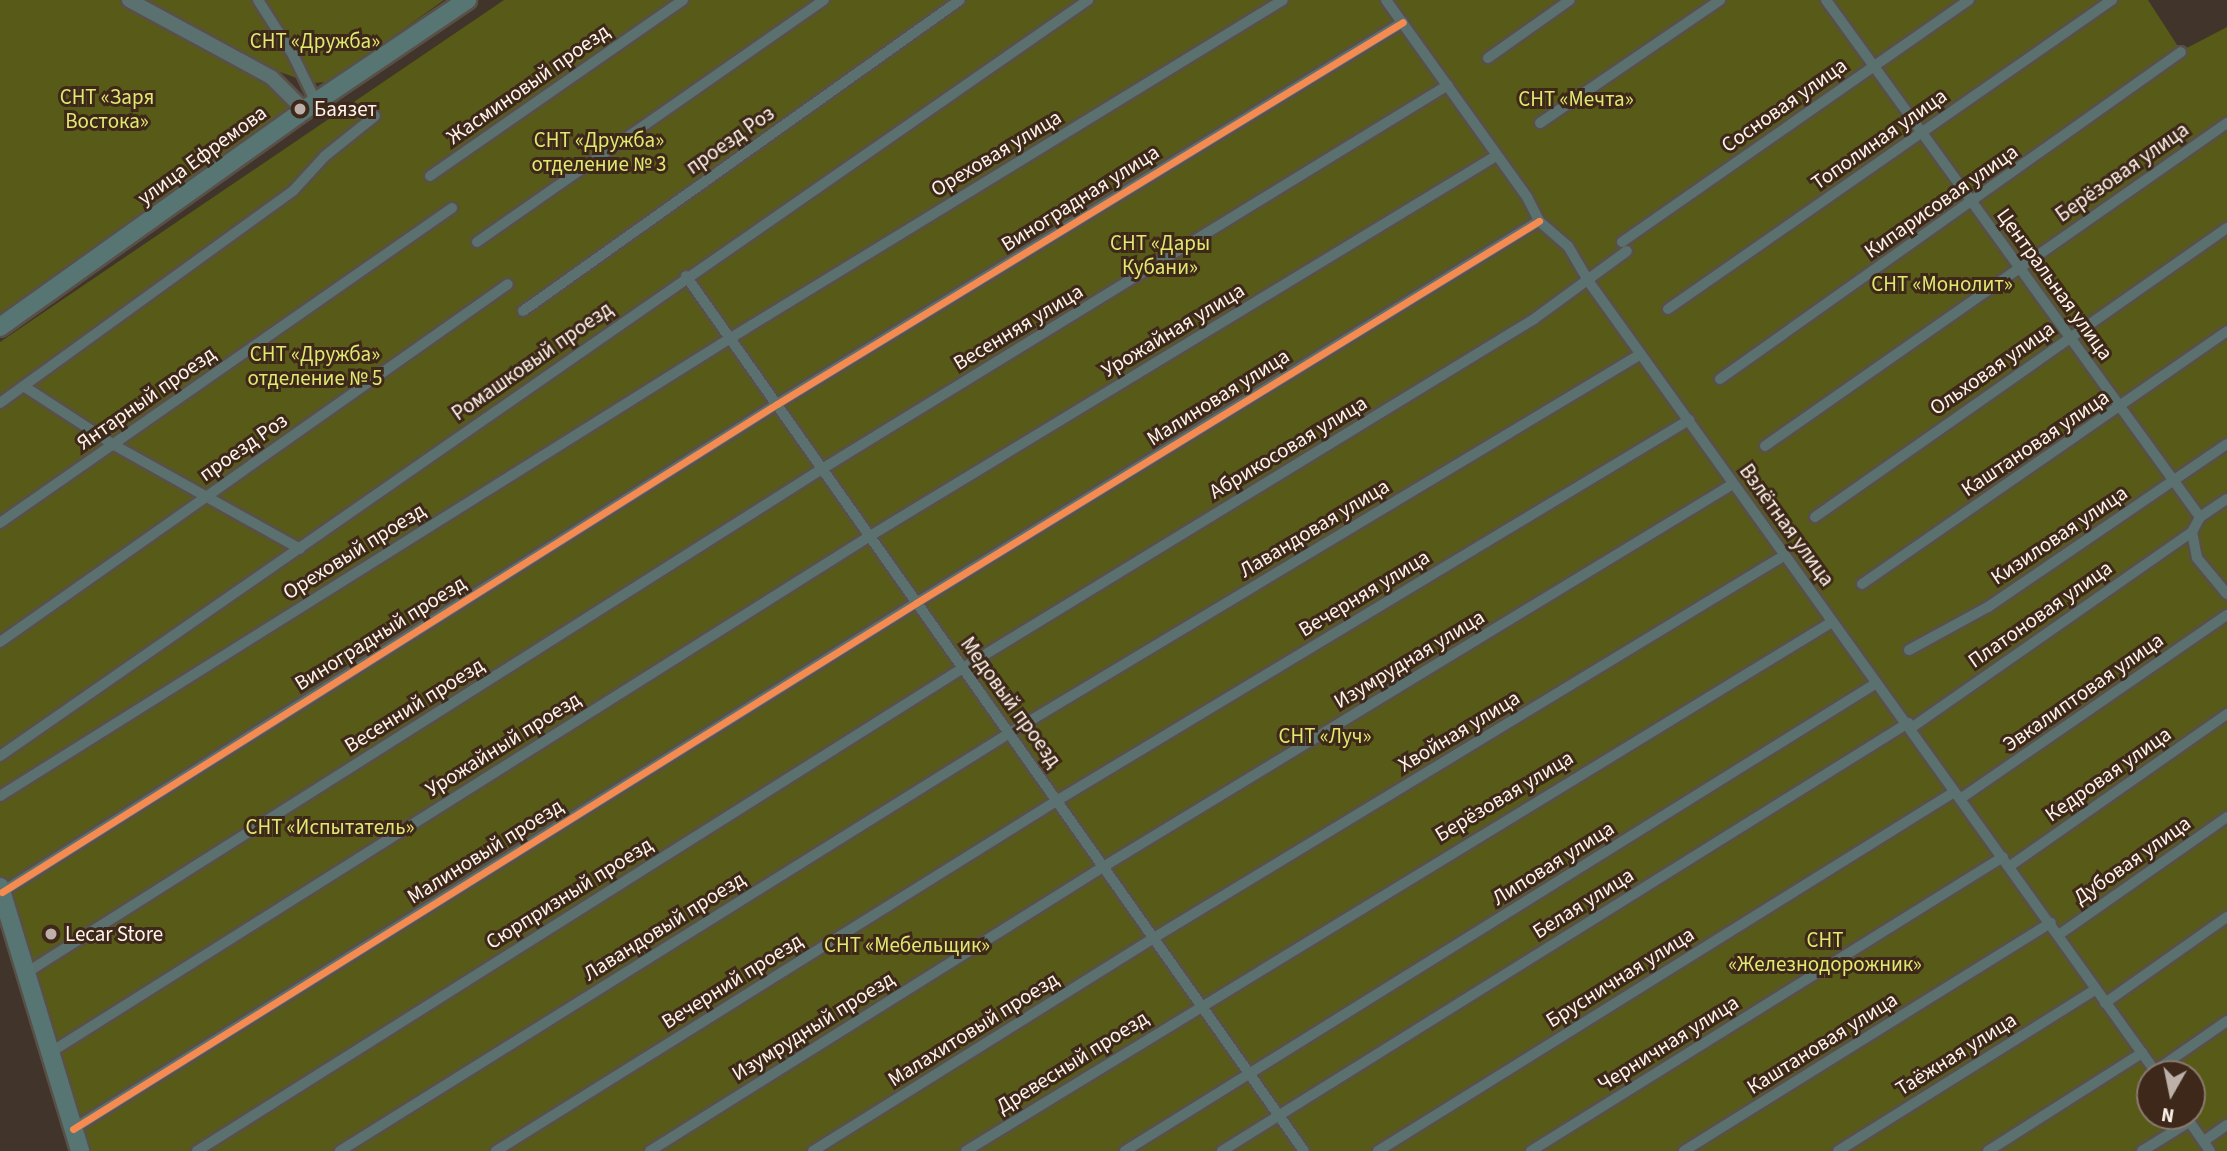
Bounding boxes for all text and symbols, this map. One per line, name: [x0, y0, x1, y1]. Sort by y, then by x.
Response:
street label: Жасминовый проезд: [442, 18, 614, 150]
park label: СНТ «Дружба»: [250, 28, 380, 54]
street label: Сосновая улица: [1716, 52, 1852, 158]
street label: Тополиная улица: [1806, 83, 1952, 195]
park label: СНТ «Заря Востока»: [60, 84, 154, 134]
park label: СНТ «Мечта»: [1518, 86, 1634, 112]
place label: Баязет: [314, 96, 377, 122]
street label: улица Ефремова: [132, 100, 272, 210]
street label: проезд Роз: [681, 100, 779, 180]
marker: Баязет: [292, 101, 308, 117]
street label: Ореховая улица: [926, 104, 1066, 202]
street label: Берёзовая улица: [2050, 117, 2194, 227]
park label: СНТ «Дружба» отделение № 3: [532, 127, 666, 177]
street label: Виноградная улица: [996, 139, 1164, 257]
street label: Кипарисовая улица: [1859, 139, 2023, 263]
street label: Центральная улица: [1992, 203, 2118, 365]
park label: СНТ «Дары Кубани»: [1110, 230, 1210, 280]
park label: СНТ «Монолит»: [1871, 271, 2013, 297]
street label: Урожайная улица: [1097, 277, 1249, 383]
street label: Весенняя улица: [949, 278, 1087, 376]
street label: Ромашковый проезд: [447, 296, 617, 426]
street label: Ольховая улица: [1925, 316, 2059, 420]
street label: Янтарный проезд: [72, 341, 220, 455]
park label: СНТ «Дружба» отделение № 5: [248, 341, 382, 391]
street label: Малиновая улица: [1142, 343, 1294, 451]
street label: Каштановая улица: [1956, 384, 2114, 502]
street label: Абрикосовая улица: [1205, 390, 1371, 504]
street label: проезд Роз: [194, 407, 292, 487]
street label: Взлётная улица: [1734, 459, 1840, 591]
street label: Лавандовая улица: [1234, 473, 1394, 583]
street label: Кизиловая улица: [1986, 480, 2132, 590]
street label: Ореховый проезд: [278, 497, 430, 605]
street label: Вечерняя улица: [1294, 544, 1434, 642]
street label: Платоновая улица: [1963, 555, 2117, 673]
street label: Виноградный проезд: [290, 570, 470, 696]
street label: Изумрудная улица: [1329, 604, 1489, 714]
street label: Эвкалиптовая улица: [1998, 627, 2168, 757]
street label: Медовый проезд: [955, 632, 1067, 772]
street label: Весенний проезд: [340, 652, 488, 758]
street label: Хвойная улица: [1394, 685, 1524, 777]
street label: Урожайный проезд: [421, 686, 585, 802]
street label: Кедровая улица: [2040, 721, 2176, 827]
park label: СНТ «Луч»: [1279, 723, 1371, 749]
street label: Берёзовая улица: [1430, 745, 1578, 847]
street label: Малиновый проезд: [403, 793, 567, 909]
street label: Дубовая улица: [2068, 810, 2196, 910]
park label: СНТ «Испытатель»: [245, 814, 415, 840]
street label: Липовая улица: [1487, 815, 1619, 911]
street label: Сюрпризный проезд: [481, 832, 657, 954]
street label: Белая улица: [1528, 862, 1638, 944]
street label: Лавандовый проезд: [578, 866, 750, 986]
place label: Lecar Store: [65, 921, 163, 947]
street label: Брусничная улица: [1541, 921, 1699, 1033]
marker: Lecar Store: [43, 926, 59, 942]
park label: СНТ «Железнодорожник»: [1728, 927, 1922, 977]
street label: Вечерний проезд: [657, 928, 807, 1034]
park label: СНТ «Мебельщик»: [824, 932, 990, 958]
street label: Изумрудный проезд: [727, 966, 899, 1086]
street label: Малахитовый проезд: [883, 966, 1063, 1092]
street label: Каштановая улица: [1742, 987, 1902, 1099]
street label: Черничная улица: [1593, 990, 1743, 1096]
street label: Древесный проезд: [991, 1005, 1153, 1119]
street label: Таёжная улица: [1891, 1007, 2021, 1101]
north arrow: [2136, 1060, 2206, 1130]
text: N: [2160, 1100, 2176, 1129]

